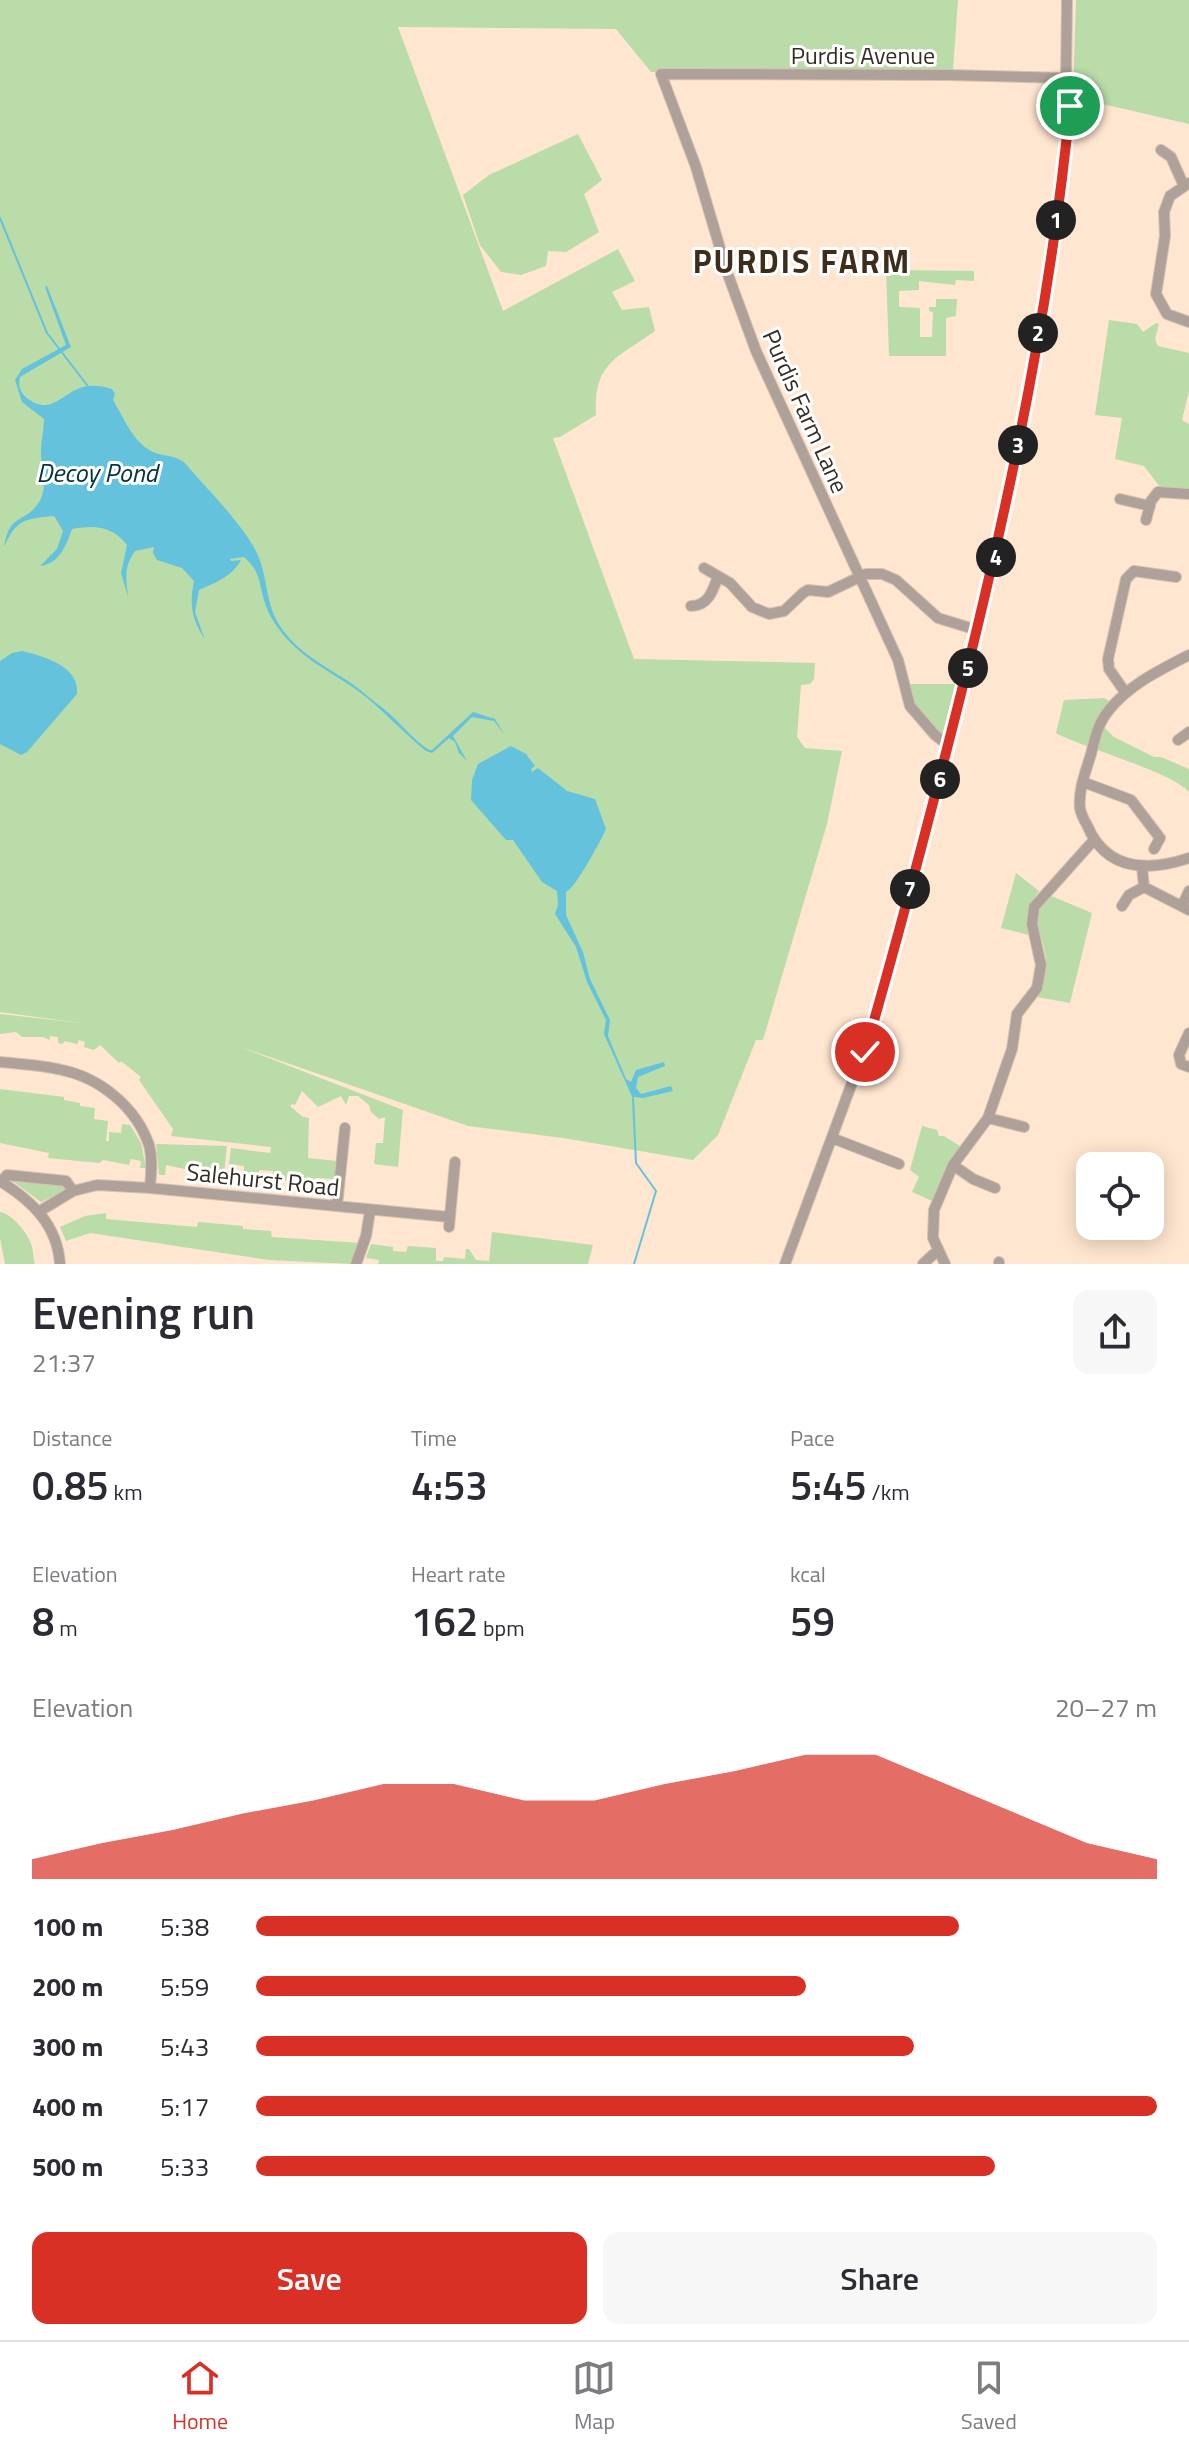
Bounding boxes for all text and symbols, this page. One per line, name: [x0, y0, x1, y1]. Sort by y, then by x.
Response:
street label: Purdis Avenue: [791, 37, 935, 73]
pin: [1036, 72, 1104, 140]
icon: arrive: [1048, 84, 1092, 128]
pin: 1: [1036, 200, 1076, 240]
text: 1: [1050, 203, 1062, 237]
district label: PURDIS FARM: [693, 237, 911, 285]
pin: 2: [1018, 313, 1058, 353]
text: 2: [1032, 316, 1044, 350]
street label: Purdis Farm Lane: [754, 324, 858, 498]
pin: 3: [998, 425, 1038, 465]
text: 3: [1012, 428, 1024, 462]
water label: Decoy Pond: [36, 453, 161, 492]
pin: 4: [976, 537, 1016, 577]
text: 4: [990, 540, 1002, 574]
pin: 5: [948, 648, 988, 688]
text: 5: [962, 651, 974, 685]
pin: 6: [920, 759, 960, 799]
text: 6: [934, 762, 946, 796]
pin: 7: [890, 869, 930, 909]
text: 7: [904, 872, 916, 906]
pin: [831, 1018, 899, 1086]
icon: check: [843, 1030, 887, 1074]
map controls: [1076, 1152, 1164, 1240]
button: locate: [1076, 1152, 1164, 1240]
street label: Salehurst Road: [185, 1153, 341, 1205]
text: Evening run: [32, 1279, 255, 1346]
button: share: [1073, 1290, 1157, 1374]
text: 21:37: [32, 1343, 96, 1382]
text: Distance: [32, 1421, 112, 1455]
text: Time: [411, 1421, 457, 1455]
text: Pace: [790, 1421, 835, 1455]
text: 0.85: [32, 1455, 109, 1516]
text: 4:53: [411, 1455, 488, 1516]
text: 5:45: [790, 1455, 867, 1516]
text: km: [109, 1475, 143, 1509]
text: /km: [867, 1475, 910, 1509]
text: Elevation: [32, 1557, 118, 1591]
text: Heart rate: [411, 1557, 506, 1591]
text: kcal: [790, 1557, 826, 1591]
text: 8: [32, 1591, 54, 1652]
text: 162: [411, 1591, 478, 1652]
text: 59: [790, 1591, 835, 1652]
text: m: [54, 1611, 78, 1645]
text: bpm: [478, 1611, 525, 1645]
text: Elevation: [32, 1688, 133, 1727]
text: 20–27 m: [1055, 1688, 1157, 1727]
text: 100 m: [32, 1907, 103, 1946]
text: 5:38: [160, 1907, 209, 1946]
text: 200 m: [32, 1967, 103, 2006]
text: 5:59: [160, 1967, 209, 2006]
text: 300 m: [32, 2027, 103, 2066]
text: 5:43: [160, 2027, 209, 2066]
text: 400 m: [32, 2087, 103, 2126]
text: 5:17: [160, 2087, 209, 2126]
text: 500 m: [32, 2147, 103, 2186]
text: 5:33: [160, 2147, 209, 2186]
button: Save: [32, 2232, 587, 2324]
button: Share: [603, 2232, 1157, 2324]
tab: Home: [172, 2356, 228, 2438]
tab: Map: [572, 2356, 616, 2438]
tab: Saved: [961, 2356, 1017, 2438]

